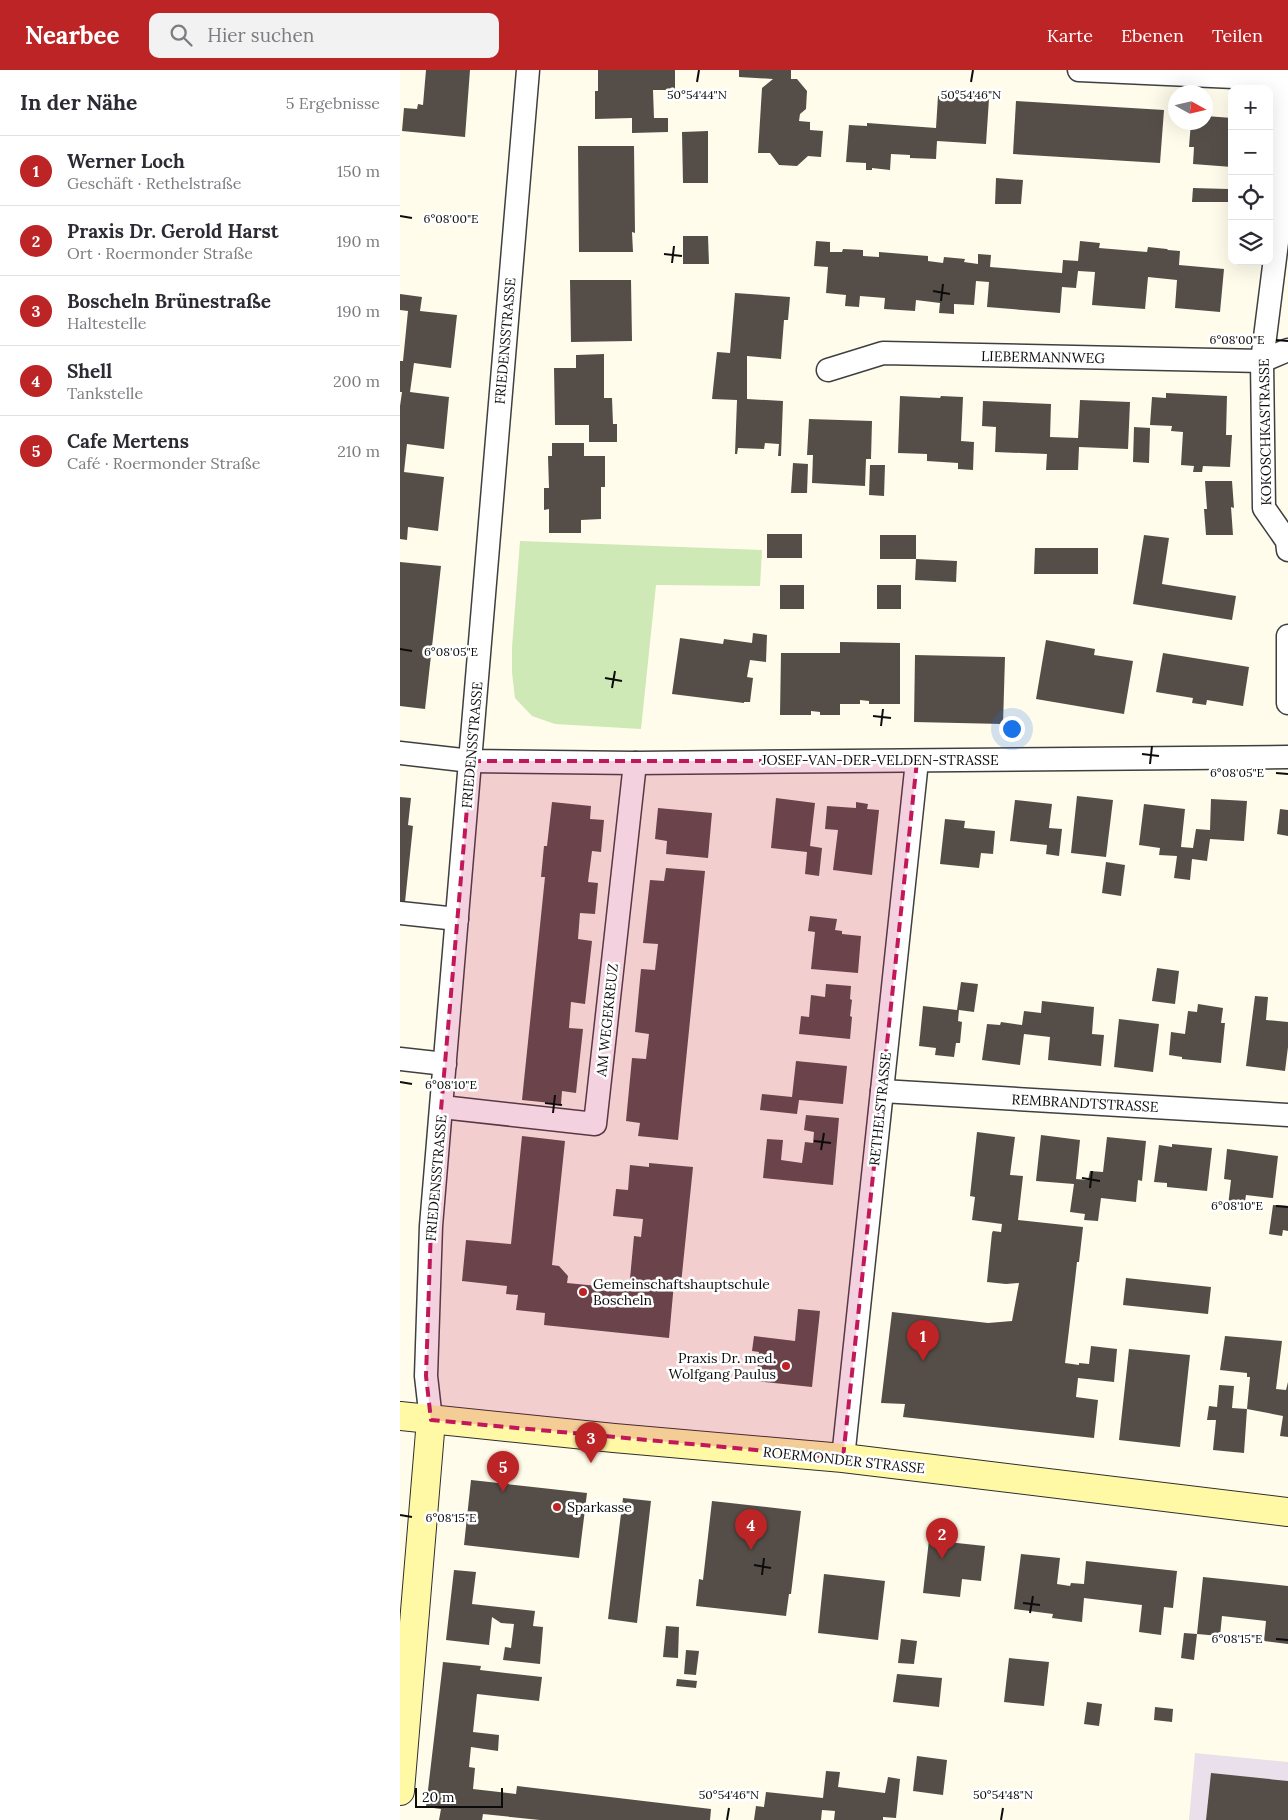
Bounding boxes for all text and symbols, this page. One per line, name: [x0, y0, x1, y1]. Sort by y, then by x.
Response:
search box: [149, 13, 499, 58]
text: Nearbee: [25, 20, 119, 51]
icon: search: [167, 21, 195, 49]
text: Hier suchen: [207, 23, 314, 47]
text: Karte: [1047, 24, 1093, 47]
text: Ebenen: [1121, 24, 1184, 47]
text: Teilen: [1212, 24, 1263, 47]
north arrow: [1168, 85, 1213, 130]
map controls: [1228, 85, 1273, 265]
button: +: [1228, 85, 1273, 130]
text: 50°54'44"N: [667, 87, 727, 102]
text: 50°54'46"N: [941, 87, 1001, 102]
text: In der Nähe: [20, 89, 137, 116]
text: 5 Ergebnisse: [286, 93, 380, 113]
button: −: [1228, 130, 1273, 175]
text: Werner Loch: [67, 149, 185, 173]
text: 1: [33, 161, 39, 181]
text: 150 m: [337, 161, 380, 181]
text: Geschäft · Rethelstraße: [67, 173, 241, 193]
button: locate: [1228, 175, 1273, 220]
text: 6°08'00"E: [423, 211, 479, 226]
text: Praxis Dr. Gerold Harst: [67, 219, 279, 243]
button: layers: [1228, 220, 1273, 265]
text: 2: [32, 231, 40, 251]
text: 190 m: [336, 231, 380, 251]
text: Ort · Roermonder Straße: [67, 243, 253, 263]
street label: FRIEDENSSTRASSE: [490, 277, 520, 405]
text: Boscheln Brünestraße: [67, 289, 271, 313]
text: 3: [32, 301, 40, 321]
text: 190 m: [336, 301, 380, 321]
text: Haltestelle: [67, 313, 146, 333]
text: 6°08'00"E: [1209, 332, 1265, 347]
street label: LIEBERMANNWEG: [981, 347, 1105, 367]
street label: KOKOSCHKASTRASSE: [1255, 358, 1275, 506]
text: Shell: [67, 359, 112, 383]
text: 4: [32, 371, 40, 391]
text: 200 m: [333, 371, 380, 391]
text: Tankstelle: [67, 383, 143, 403]
text: Cafe Mertens: [67, 429, 189, 453]
text: 5: [32, 441, 40, 461]
text: 210 m: [337, 441, 380, 461]
text: Café · Roermonder Straße: [67, 453, 260, 473]
text: 6°08'05"E: [424, 644, 478, 659]
street label: FRIEDENSSTRASSE: [457, 681, 487, 809]
your location: [999, 716, 1025, 742]
street label: JOSEF-VAN-DER-VELDEN-STRASSE: [760, 751, 999, 769]
text: 6°08'05"E: [1210, 765, 1264, 780]
street label: AM WEGEKREUZ: [592, 963, 622, 1078]
street label: RETHELSTRASSE: [865, 1051, 895, 1167]
text: 6°08'10"E: [425, 1077, 477, 1092]
street label: REMBRANDTSTRASSE: [1011, 1090, 1159, 1116]
street label: FRIEDENSSTRASSE: [421, 1114, 451, 1242]
text: 6°08'10"E: [1211, 1198, 1263, 1213]
place label: Gemeinschaftshauptschule Boscheln: [593, 1275, 770, 1309]
marker: Gemeinschaftshauptschule Boscheln: [577, 1286, 589, 1298]
pin: 1: [907, 1320, 939, 1361]
place label: Praxis Dr. med. Wolfgang Paulus: [669, 1349, 776, 1383]
marker: Praxis Dr. med. Wolfgang Paulus: [780, 1360, 792, 1372]
pin: 3: [575, 1422, 607, 1463]
street label: ROERMONDER STRASSE: [762, 1443, 926, 1477]
pin: 5: [487, 1451, 519, 1492]
place label: Sparkasse: [567, 1498, 632, 1516]
marker: Sparkasse: [551, 1501, 563, 1513]
pin: 4: [735, 1509, 767, 1550]
text: 6°08'15"E: [425, 1510, 477, 1525]
pin: 2: [926, 1518, 958, 1559]
text: 6°08'15"E: [1211, 1631, 1263, 1646]
scale bar: [415, 1785, 502, 1808]
text: 50°54'46"N: [699, 1787, 759, 1802]
text: 50°54'48"N: [973, 1787, 1033, 1802]
text: 20 m: [422, 1788, 454, 1806]

